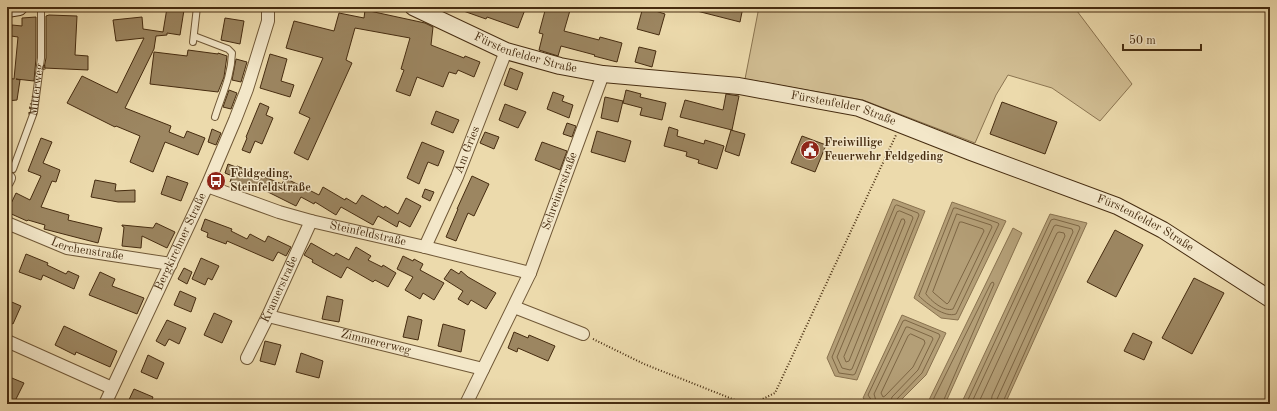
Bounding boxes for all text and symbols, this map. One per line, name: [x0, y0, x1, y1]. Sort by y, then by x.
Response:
scale bar: [1123, 26, 1201, 52]
street label: Fürstenfelder Straße: [472, 31, 578, 75]
text: 50 m: [1129, 34, 1156, 47]
street label: Mitterweg: [28, 62, 46, 117]
street label: Fürstenfelder Straße: [790, 90, 898, 128]
street label: Am Gries: [453, 125, 482, 175]
place label: Freiwillige Feuerwehr Feldgeding: [824, 137, 944, 163]
public building icon: Freiwillige Feuerwehr Feldgeding: [799, 139, 821, 161]
street label: Schreinerstraße: [540, 150, 580, 232]
place label: Feldgeding, Steinfeldstraße: [230, 168, 311, 194]
bus stop icon: Feldgeding, Steinfeldstraße: [205, 170, 227, 192]
street label: Bergkirchner Straße: [153, 191, 209, 292]
street label: Fürstenfelder Straße: [1095, 193, 1196, 254]
street label: Steinfeldstraße: [328, 219, 408, 249]
street label: Lerchenstraße: [49, 236, 125, 263]
street label: Kramerstraße: [260, 254, 300, 325]
street label: Zimmererweg: [339, 328, 413, 357]

